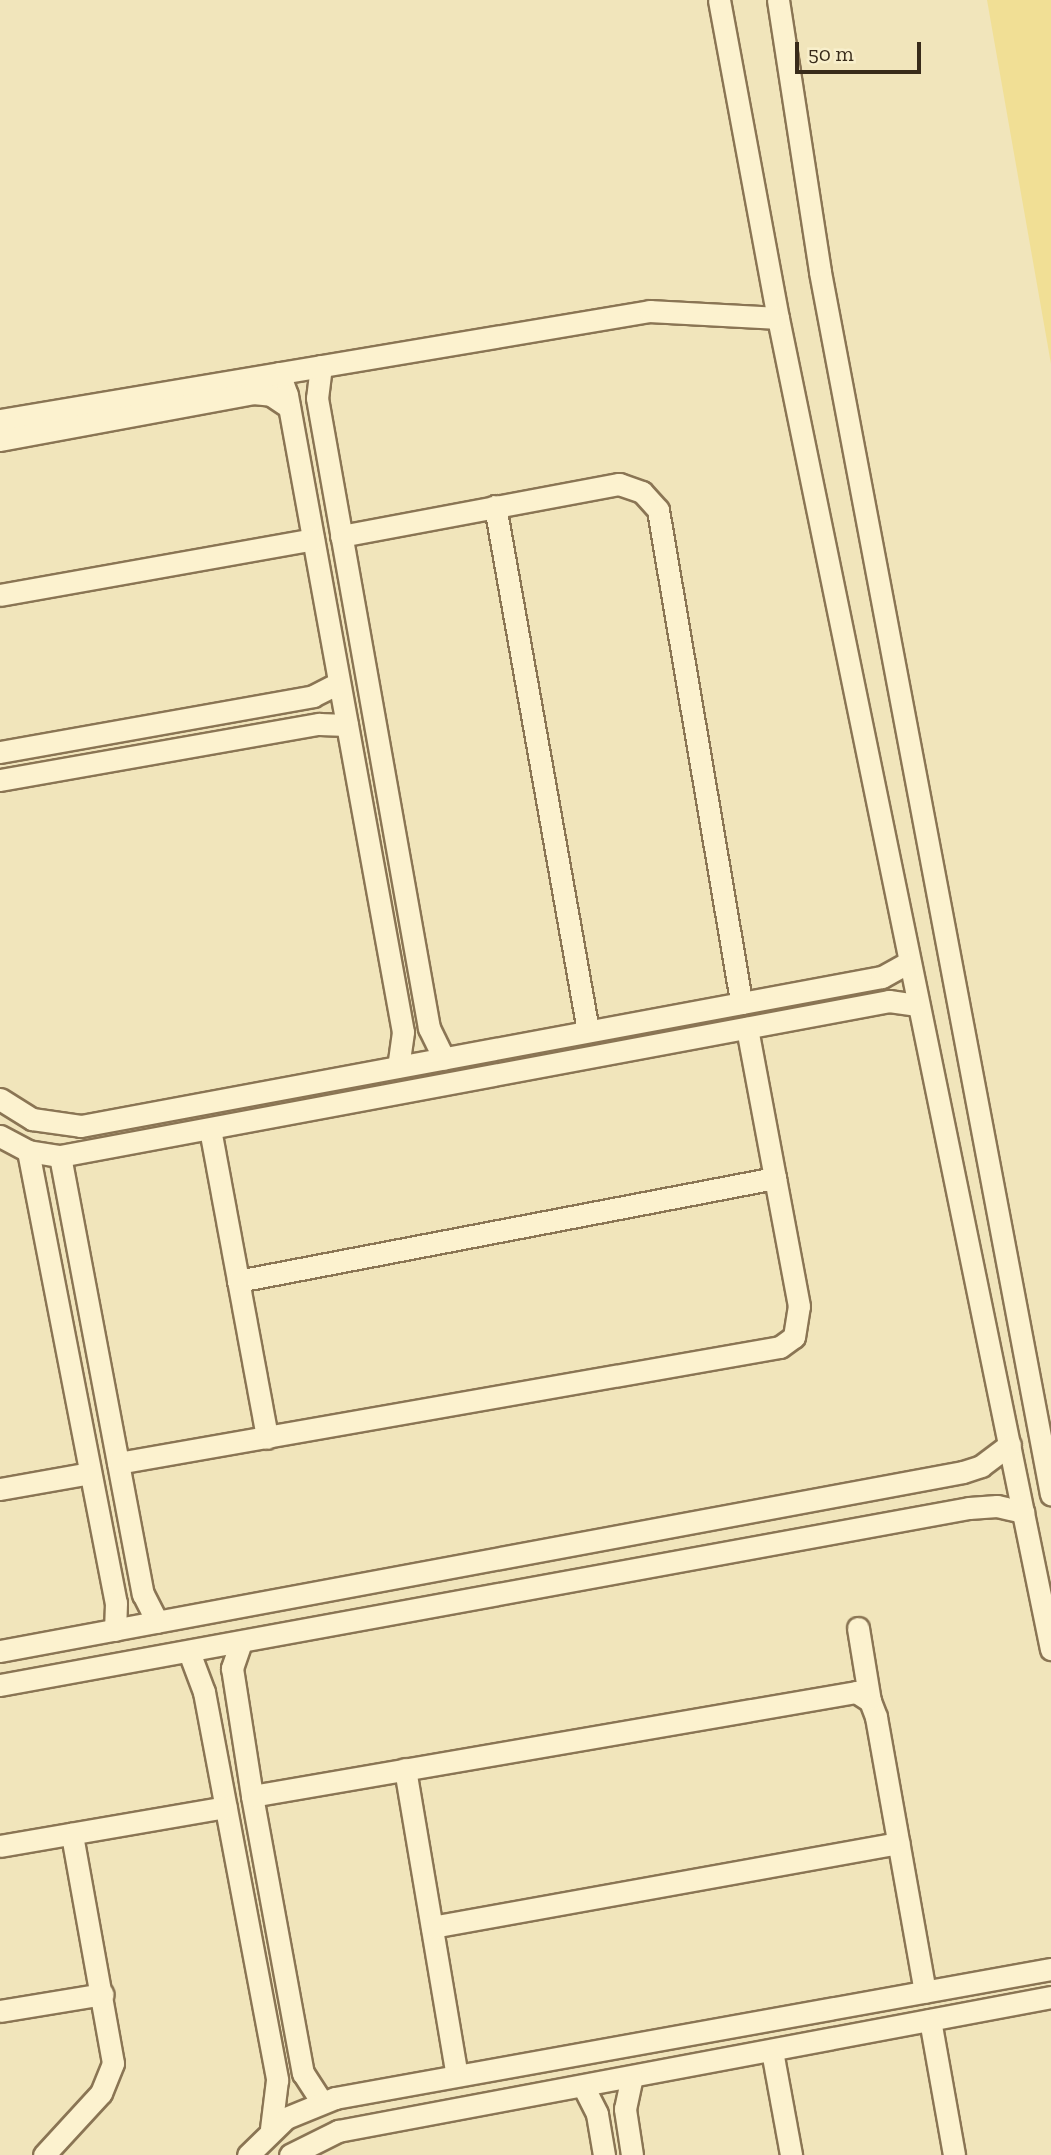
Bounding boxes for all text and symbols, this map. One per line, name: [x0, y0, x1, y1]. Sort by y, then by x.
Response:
scale bar: [799, 28, 925, 72]
text: 50 m: [808, 41, 854, 66]

